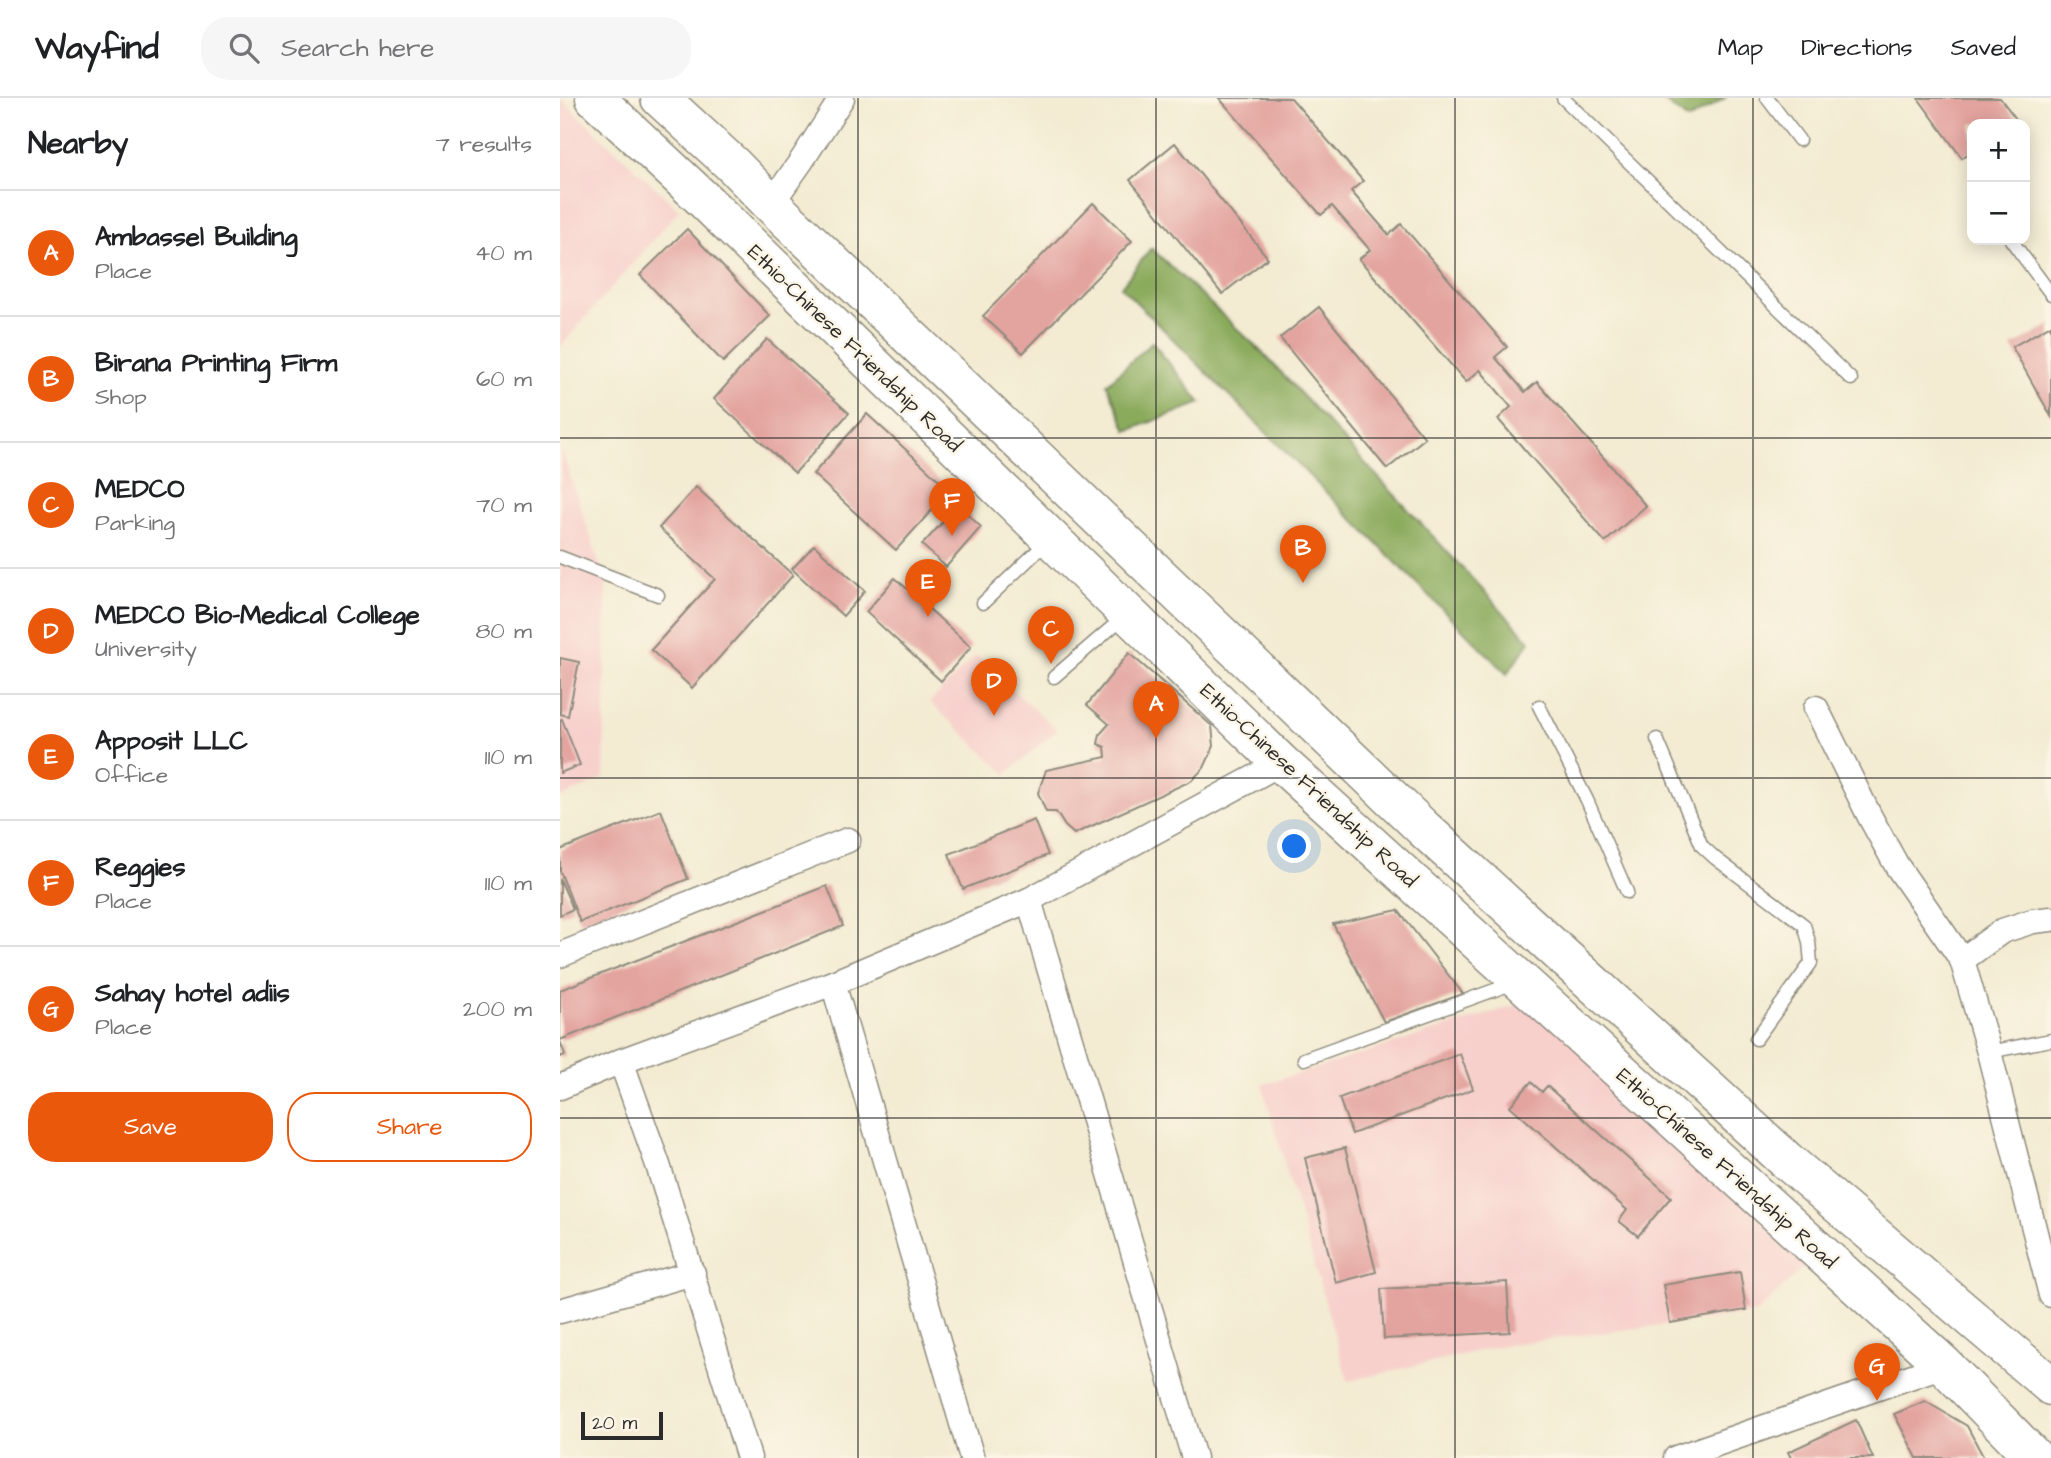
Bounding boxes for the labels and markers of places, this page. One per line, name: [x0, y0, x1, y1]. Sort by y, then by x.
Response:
pin: F: [929, 478, 975, 536]
pin: B: [1280, 525, 1326, 583]
pin: E: [905, 559, 951, 617]
pin: C: [1028, 606, 1074, 664]
pin: D: [971, 658, 1017, 716]
pin: A: [1133, 681, 1179, 739]
pin: G: [1854, 1343, 1900, 1401]

